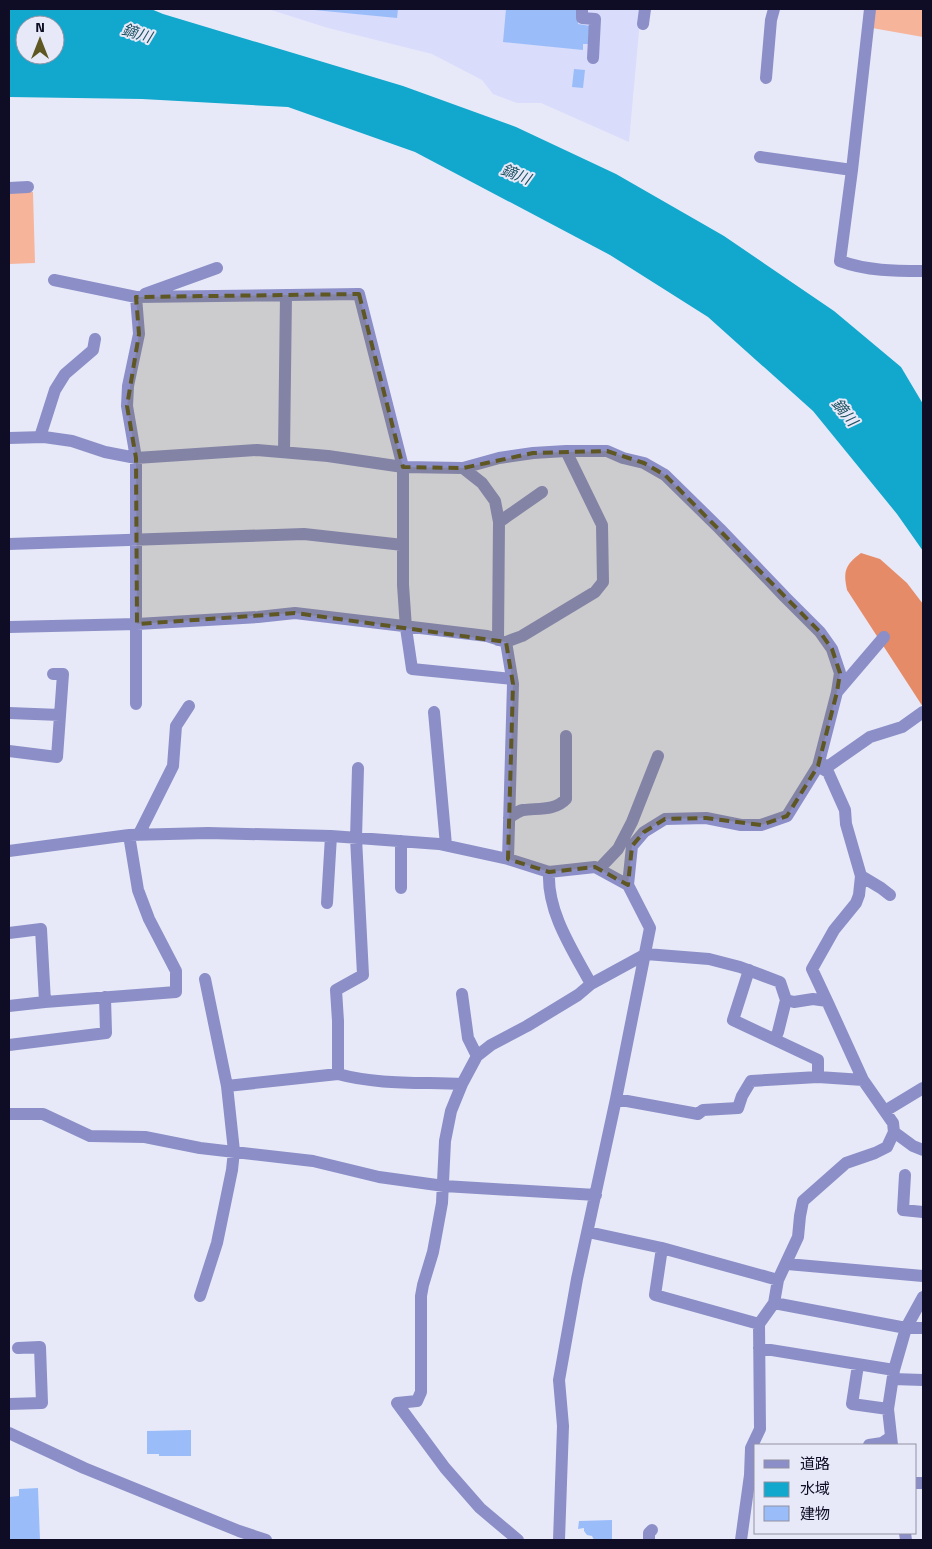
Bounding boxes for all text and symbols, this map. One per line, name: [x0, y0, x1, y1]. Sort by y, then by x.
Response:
north arrow: [15, 15, 65, 65]
text: N: [35, 16, 45, 37]
water label: 鏑川: [119, 18, 157, 49]
water label: 鏑川: [498, 158, 536, 191]
water label: 鏑川: [827, 393, 865, 432]
legend: [754, 1444, 917, 1534]
text: 道路: [800, 1452, 830, 1475]
text: 水域: [800, 1477, 830, 1500]
text: 建物: [800, 1502, 830, 1525]

